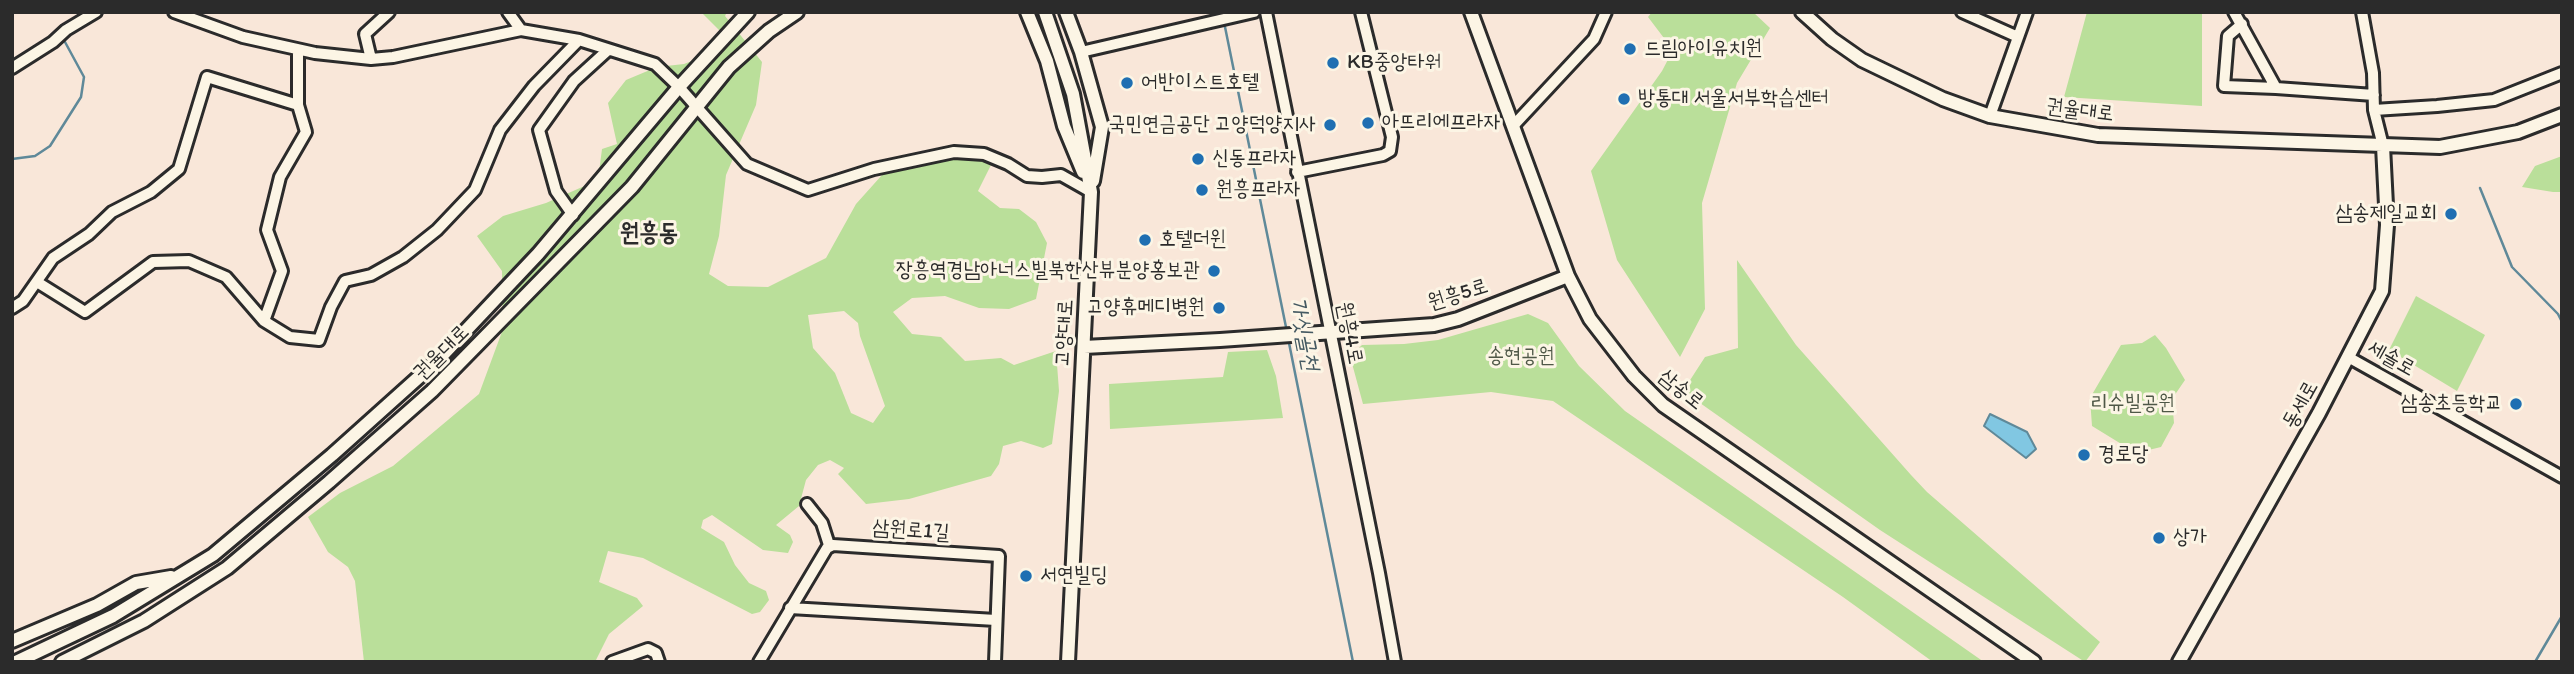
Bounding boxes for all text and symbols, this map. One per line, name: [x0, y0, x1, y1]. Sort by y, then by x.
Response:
place label: 드림아이유치원: [1644, 36, 1762, 62]
marker: 드림아이유치원: [1622, 41, 1638, 57]
place label: KB중앙타워: [1347, 50, 1441, 76]
marker: KB중앙타워: [1325, 55, 1341, 71]
place label: 어반이스트호텔: [1141, 70, 1259, 96]
marker: 어반이스트호텔: [1119, 75, 1135, 91]
place label: 방통대 서울서부학습센터: [1638, 86, 1829, 112]
marker: 방통대 서울서부학습센터: [1616, 91, 1632, 107]
street label: 권율대로: [2045, 94, 2115, 128]
place label: 아뜨리에프라자: [1382, 110, 1500, 136]
place label: 국민연금공단 고양덕양지사: [1108, 112, 1316, 138]
marker: 아뜨리에프라자: [1360, 115, 1376, 131]
marker: 국민연금공단 고양덕양지사: [1322, 117, 1338, 133]
place label: 신동프라자: [1212, 146, 1296, 172]
marker: 신동프라자: [1190, 151, 1206, 167]
place label: 원흥프라자: [1216, 177, 1300, 203]
marker: 원흥프라자: [1194, 182, 1210, 198]
place label: 삼송제일교회: [2336, 201, 2437, 227]
marker: 삼송제일교회: [2443, 206, 2459, 222]
district label: 원흥동: [620, 220, 678, 248]
place label: 호텔더윈: [1159, 227, 1227, 253]
marker: 호텔더윈: [1137, 232, 1153, 248]
place label: 장흥역경남아너스빌북한산뷰분양홍보관: [896, 258, 1200, 284]
marker: 장흥역경남아너스빌북한산뷰분양홍보관: [1206, 263, 1222, 279]
street label: 원흥5로: [1425, 274, 1491, 316]
place label: 고양휴메디병원: [1087, 295, 1205, 321]
water label: 가싯골천: [1282, 295, 1324, 373]
street label: 고양대로: [1051, 299, 1079, 367]
marker: 고양휴메디병원: [1211, 300, 1227, 316]
street label: 원흥4로: [1331, 300, 1367, 366]
street label: 권율대로: [409, 320, 475, 386]
street label: 세솔로: [2363, 336, 2419, 382]
park label: 송현공원: [1487, 344, 1555, 370]
street label: 삼송로: [1653, 364, 1709, 416]
street label: 동세로: [2278, 377, 2324, 433]
park label: 리슈빌공원: [2091, 391, 2175, 417]
place label: 삼송초등학교: [2401, 391, 2502, 417]
marker: 삼송초등학교: [2508, 396, 2524, 412]
place label: 경로당: [2098, 442, 2149, 468]
marker: 경로당: [2076, 447, 2092, 463]
street label: 삼원로1길: [872, 516, 950, 546]
place label: 상가: [2173, 525, 2207, 551]
marker: 상가: [2151, 530, 2167, 546]
place label: 서연빌딩: [1040, 563, 1108, 589]
marker: 서연빌딩: [1018, 568, 1034, 584]

